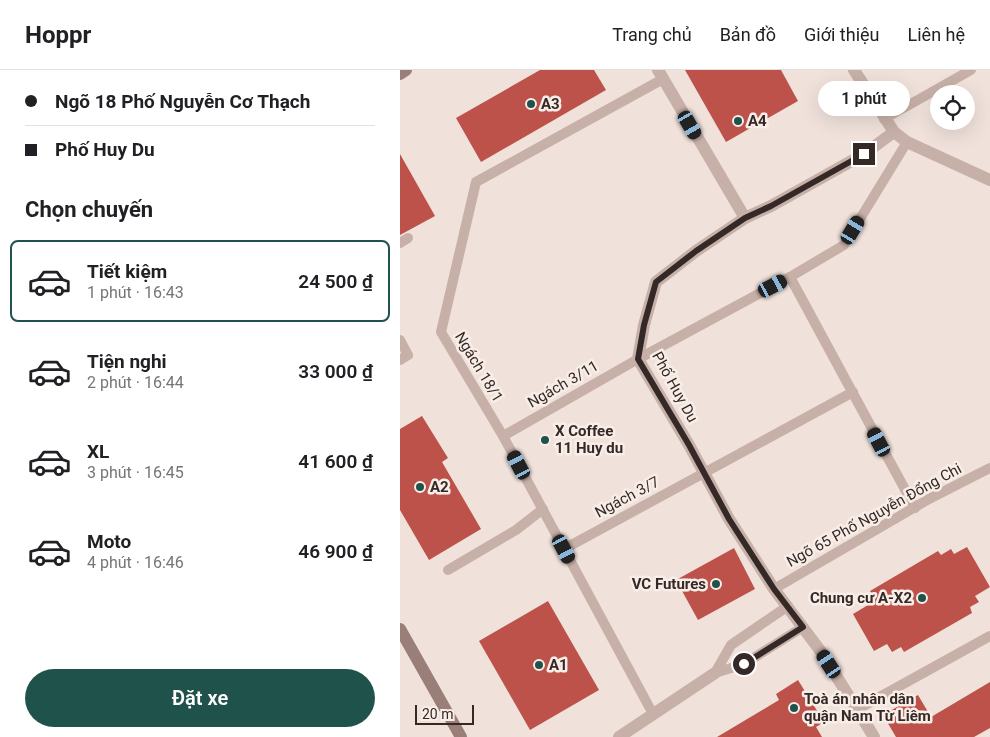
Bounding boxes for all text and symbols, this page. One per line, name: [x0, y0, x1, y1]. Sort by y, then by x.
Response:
text: Hoppr: [25, 21, 91, 49]
text: Trang chủ: [612, 24, 692, 45]
text: Bản đồ: [720, 24, 776, 45]
text: Giới thiệu: [804, 24, 880, 45]
text: Liên hệ: [908, 24, 965, 45]
callout: 1 phút: [818, 82, 910, 116]
map controls: [930, 85, 975, 130]
button: locate: [930, 85, 975, 130]
text: 1 phút: [841, 89, 887, 108]
text: Ngõ 18 Phố Nguyễn Cơ Thạch: [55, 90, 310, 113]
place label: A3: [541, 95, 560, 113]
marker: A3: [525, 98, 537, 110]
car: [676, 108, 703, 142]
place label: A4: [748, 112, 767, 130]
marker: A4: [732, 115, 744, 127]
text: Phố Huy Du: [55, 138, 155, 161]
route end: [853, 143, 875, 165]
text: Chọn chuyến: [25, 197, 153, 222]
car: [838, 213, 867, 247]
icon: car: [27, 259, 72, 304]
text: Tiết kiệm: [87, 260, 167, 283]
text: 24 500 ₫: [298, 270, 373, 293]
car: [756, 272, 789, 300]
text: 1 phút · 16:43: [87, 283, 184, 302]
street label: Ngách 18/1: [451, 329, 507, 405]
icon: car: [27, 349, 72, 394]
street label: Phố Huy Du: [648, 349, 702, 425]
text: Tiện nghi: [87, 350, 167, 373]
street label: Ngách 3/11: [524, 357, 602, 411]
text: 33 000 ₫: [298, 360, 373, 383]
text: 2 phút · 16:44: [87, 373, 184, 392]
place label: X Coffee 11 Huy du: [555, 422, 623, 457]
car: [865, 425, 892, 459]
marker: X Coffee 11 Huy du: [539, 434, 551, 446]
icon: car: [27, 439, 72, 484]
text: XL: [87, 440, 109, 463]
car: [505, 448, 532, 482]
text: 41 600 ₫: [298, 450, 373, 473]
street label: Ngõ 65 Phố Nguyễn Đổng Chi: [783, 459, 965, 571]
text: 3 phút · 16:45: [87, 463, 184, 482]
street label: Ngách 3/7: [592, 473, 662, 521]
place label: A2: [430, 478, 449, 496]
marker: A2: [414, 481, 426, 493]
icon: car: [27, 529, 72, 574]
text: Moto: [87, 530, 131, 553]
car: [550, 532, 577, 566]
text: 46 900 ₫: [298, 540, 373, 563]
text: 4 phút · 16:46: [87, 553, 184, 572]
place label: VC Futures: [632, 575, 706, 593]
marker: VC Futures: [710, 578, 722, 590]
place label: Chung cư A-X2: [810, 589, 912, 607]
marker: Chung cư A-X2: [916, 592, 928, 604]
car: [814, 647, 843, 681]
route start: [733, 653, 755, 675]
place label: A1: [549, 656, 568, 674]
marker: A1: [533, 659, 545, 671]
button: Đặt xe: [25, 669, 375, 727]
place label: Toà án nhân dân quận Nam Từ Liêm: [804, 690, 931, 725]
scale bar: [415, 702, 474, 725]
marker: Toà án nhân dân quận Nam Từ Liêm: [788, 702, 800, 714]
text: 20 m: [422, 706, 454, 722]

